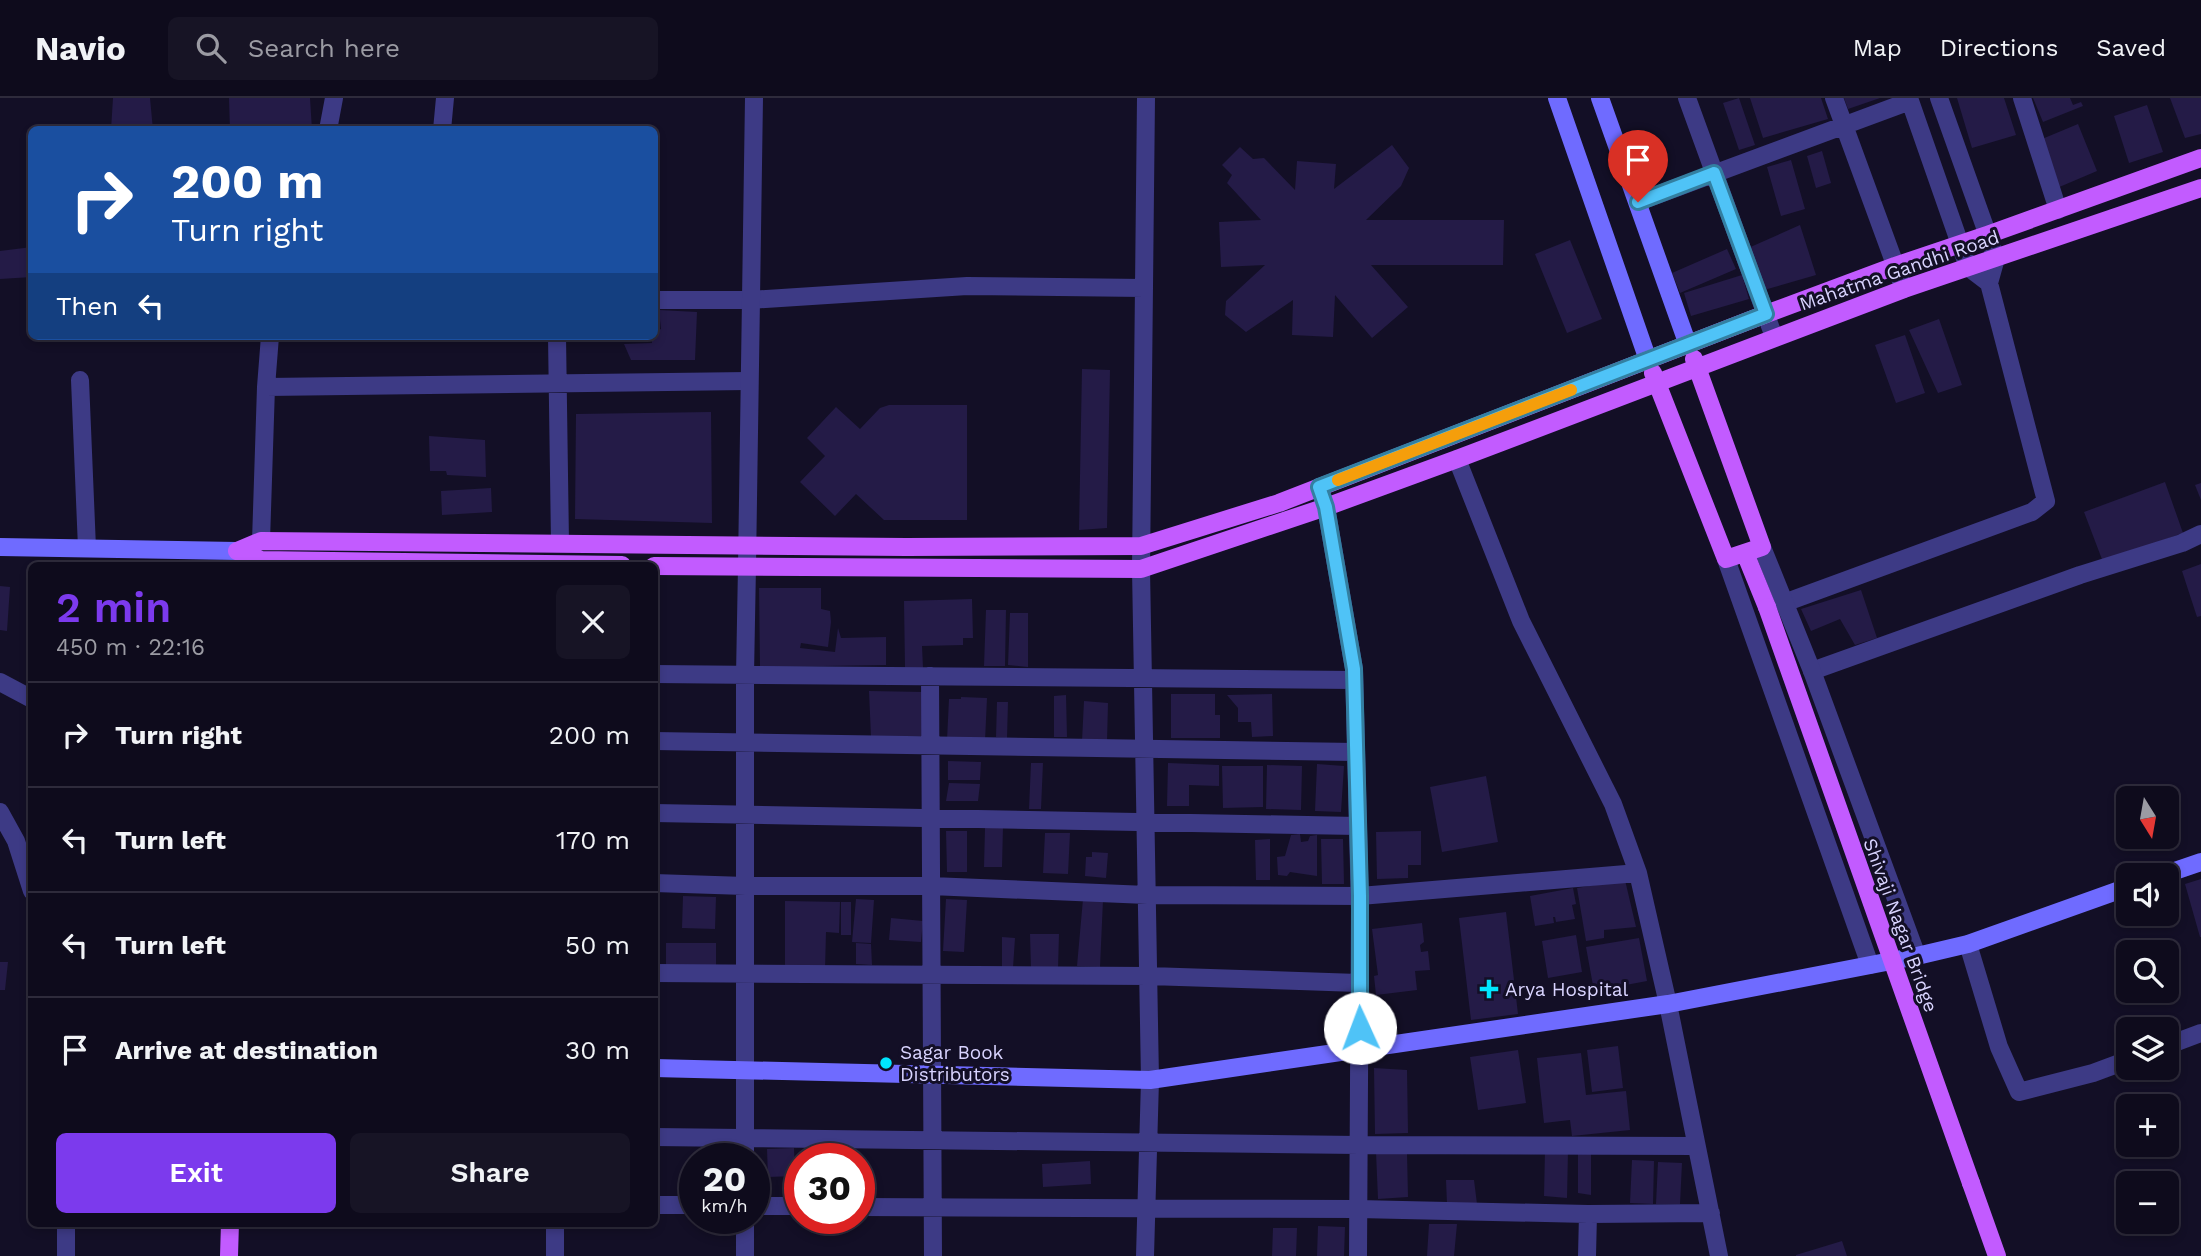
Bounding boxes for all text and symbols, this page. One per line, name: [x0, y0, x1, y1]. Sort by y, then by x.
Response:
search box: [168, 17, 658, 80]
text: Navio: [35, 29, 126, 68]
icon: search: [192, 29, 230, 67]
text: Search here: [248, 33, 400, 63]
text: Map: [1853, 34, 1902, 62]
text: Directions: [1940, 34, 2058, 62]
text: Saved: [2096, 34, 2166, 62]
pin: [1608, 130, 1668, 202]
icon: arrive: [1619, 141, 1657, 179]
text: 200 m: [171, 152, 323, 210]
icon: right: [56, 154, 147, 245]
text: Turn right: [171, 211, 323, 249]
street label: Mahatma Gandhi Road: [1796, 225, 2002, 315]
icon: left: [132, 287, 170, 325]
text: Then: [56, 291, 118, 321]
text: 2 min: [56, 583, 171, 632]
button: close: [556, 585, 630, 659]
text: 450 m · 22:16: [56, 634, 205, 661]
icon: right: [56, 716, 94, 754]
text: Turn right: [115, 720, 242, 750]
text: 200 m: [549, 720, 630, 750]
north arrow: [2116, 786, 2179, 849]
map controls: [2116, 786, 2179, 1234]
icon: left: [56, 821, 94, 859]
text: Turn left: [115, 825, 226, 855]
text: 170 m: [556, 825, 630, 855]
street label: Shivaji Nagar Bridge: [1858, 835, 1943, 1015]
button: sound: [2116, 863, 2179, 926]
icon: left: [56, 926, 94, 964]
text: Turn left: [115, 930, 226, 960]
text: 50 m: [565, 930, 630, 960]
button: search: [2116, 940, 2179, 1003]
place label: Arya Hospital: [1505, 978, 1629, 1001]
marker: Arya Hospital: [1479, 979, 1499, 999]
position arrow: [1323, 991, 1397, 1065]
button: layers: [2116, 1017, 2179, 1080]
icon: arrive: [56, 1031, 94, 1069]
text: Arrive at destination: [115, 1035, 378, 1065]
text: 30 m: [565, 1035, 630, 1065]
place label: Sagar Book Distributors: [900, 1041, 1010, 1086]
marker: Sagar Book Distributors: [878, 1055, 894, 1071]
button: +: [2116, 1094, 2179, 1157]
button: Exit: [56, 1133, 336, 1213]
button: Share: [350, 1133, 630, 1213]
speed limit sign: 30: [784, 1143, 875, 1234]
text: 20: [703, 1158, 746, 1200]
button: −: [2116, 1171, 2179, 1234]
text: km/h: [701, 1195, 748, 1216]

